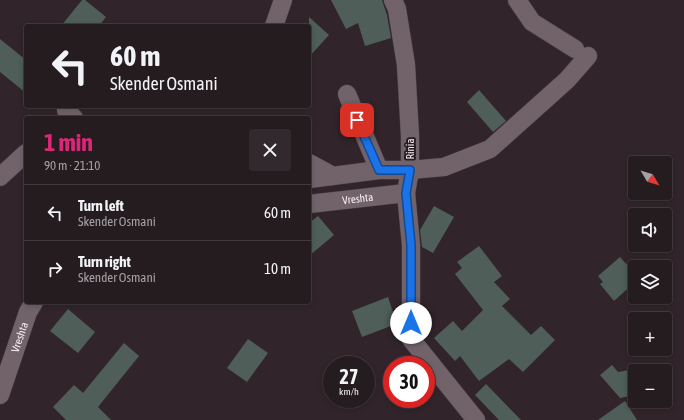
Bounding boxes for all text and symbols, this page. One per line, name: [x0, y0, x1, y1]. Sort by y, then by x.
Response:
icon: left: [44, 40, 96, 92]
text: 60 m: [110, 40, 160, 72]
text: Skender Osmani: [110, 73, 218, 94]
pin: [340, 103, 374, 137]
icon: arrive: [346, 109, 368, 131]
text: 1 min: [44, 129, 93, 156]
button: close: [249, 129, 291, 171]
street label: Rinia: [404, 138, 416, 160]
north arrow: [628, 156, 672, 200]
map controls: [628, 156, 672, 408]
text: 90 m · 21:10: [44, 158, 100, 173]
street label: Vreshta: [342, 191, 374, 206]
text: Turn left: [78, 197, 124, 214]
icon: left: [44, 202, 66, 224]
text: 60 m: [264, 204, 291, 221]
button: sound: [628, 208, 672, 252]
text: Skender Osmani: [78, 214, 156, 229]
text: Turn right: [78, 253, 131, 270]
icon: right: [44, 258, 66, 280]
text: 10 m: [264, 260, 291, 277]
button: layers: [628, 260, 672, 304]
text: Skender Osmani: [78, 270, 156, 285]
position arrow: [390, 302, 432, 344]
button: +: [628, 312, 672, 356]
street label: Vreshta: [9, 321, 30, 354]
speed limit sign: 30: [383, 356, 435, 408]
button: −: [628, 364, 672, 408]
text: 27: [340, 365, 358, 388]
text: km/h: [339, 386, 359, 397]

